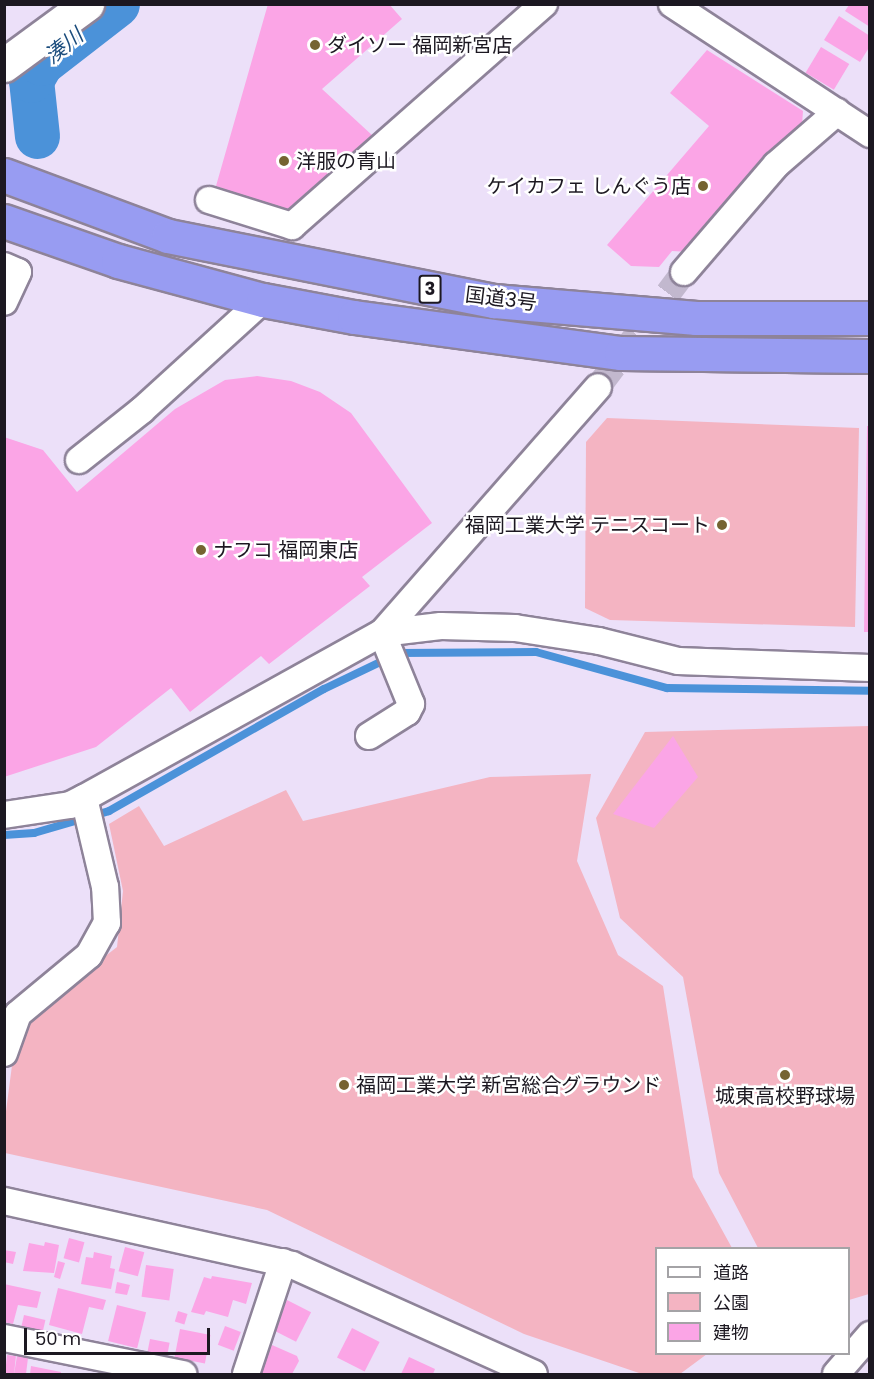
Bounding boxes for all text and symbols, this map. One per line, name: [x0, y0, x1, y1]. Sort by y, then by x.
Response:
water label: 湊川: [40, 23, 88, 69]
place label: ダイソー 福岡新宮店: [327, 33, 512, 57]
marker: ダイソー 福岡新宮店: [308, 38, 322, 52]
place label: 洋服の青山: [296, 149, 396, 173]
marker: 洋服の青山: [277, 154, 291, 168]
place label: ケイカフェ しんぐう店: [486, 174, 691, 198]
marker: ケイカフェ しんぐう店: [696, 179, 710, 193]
road number: 3: [418, 274, 442, 304]
street label: 国道3号: [464, 283, 538, 315]
place label: 福岡工業大学 テニスコート: [465, 513, 710, 537]
marker: 福岡工業大学 テニスコート: [715, 518, 729, 532]
place label: ナフコ 福岡東店: [213, 538, 358, 562]
marker: ナフコ 福岡東店: [194, 543, 208, 557]
marker: 城東高校野球場: [778, 1068, 792, 1082]
place label: 福岡工業大学 新宮総合グラウンド: [356, 1073, 661, 1097]
marker: 福岡工業大学 新宮総合グラウンド: [337, 1078, 351, 1092]
place label: 城東高校野球場: [715, 1084, 855, 1108]
legend: [655, 1247, 850, 1355]
text: 道路: [713, 1260, 749, 1285]
text: 公園: [713, 1290, 749, 1315]
scale bar: [27, 1316, 213, 1354]
text: 建物: [713, 1320, 749, 1345]
text: 50 m: [35, 1326, 81, 1351]

